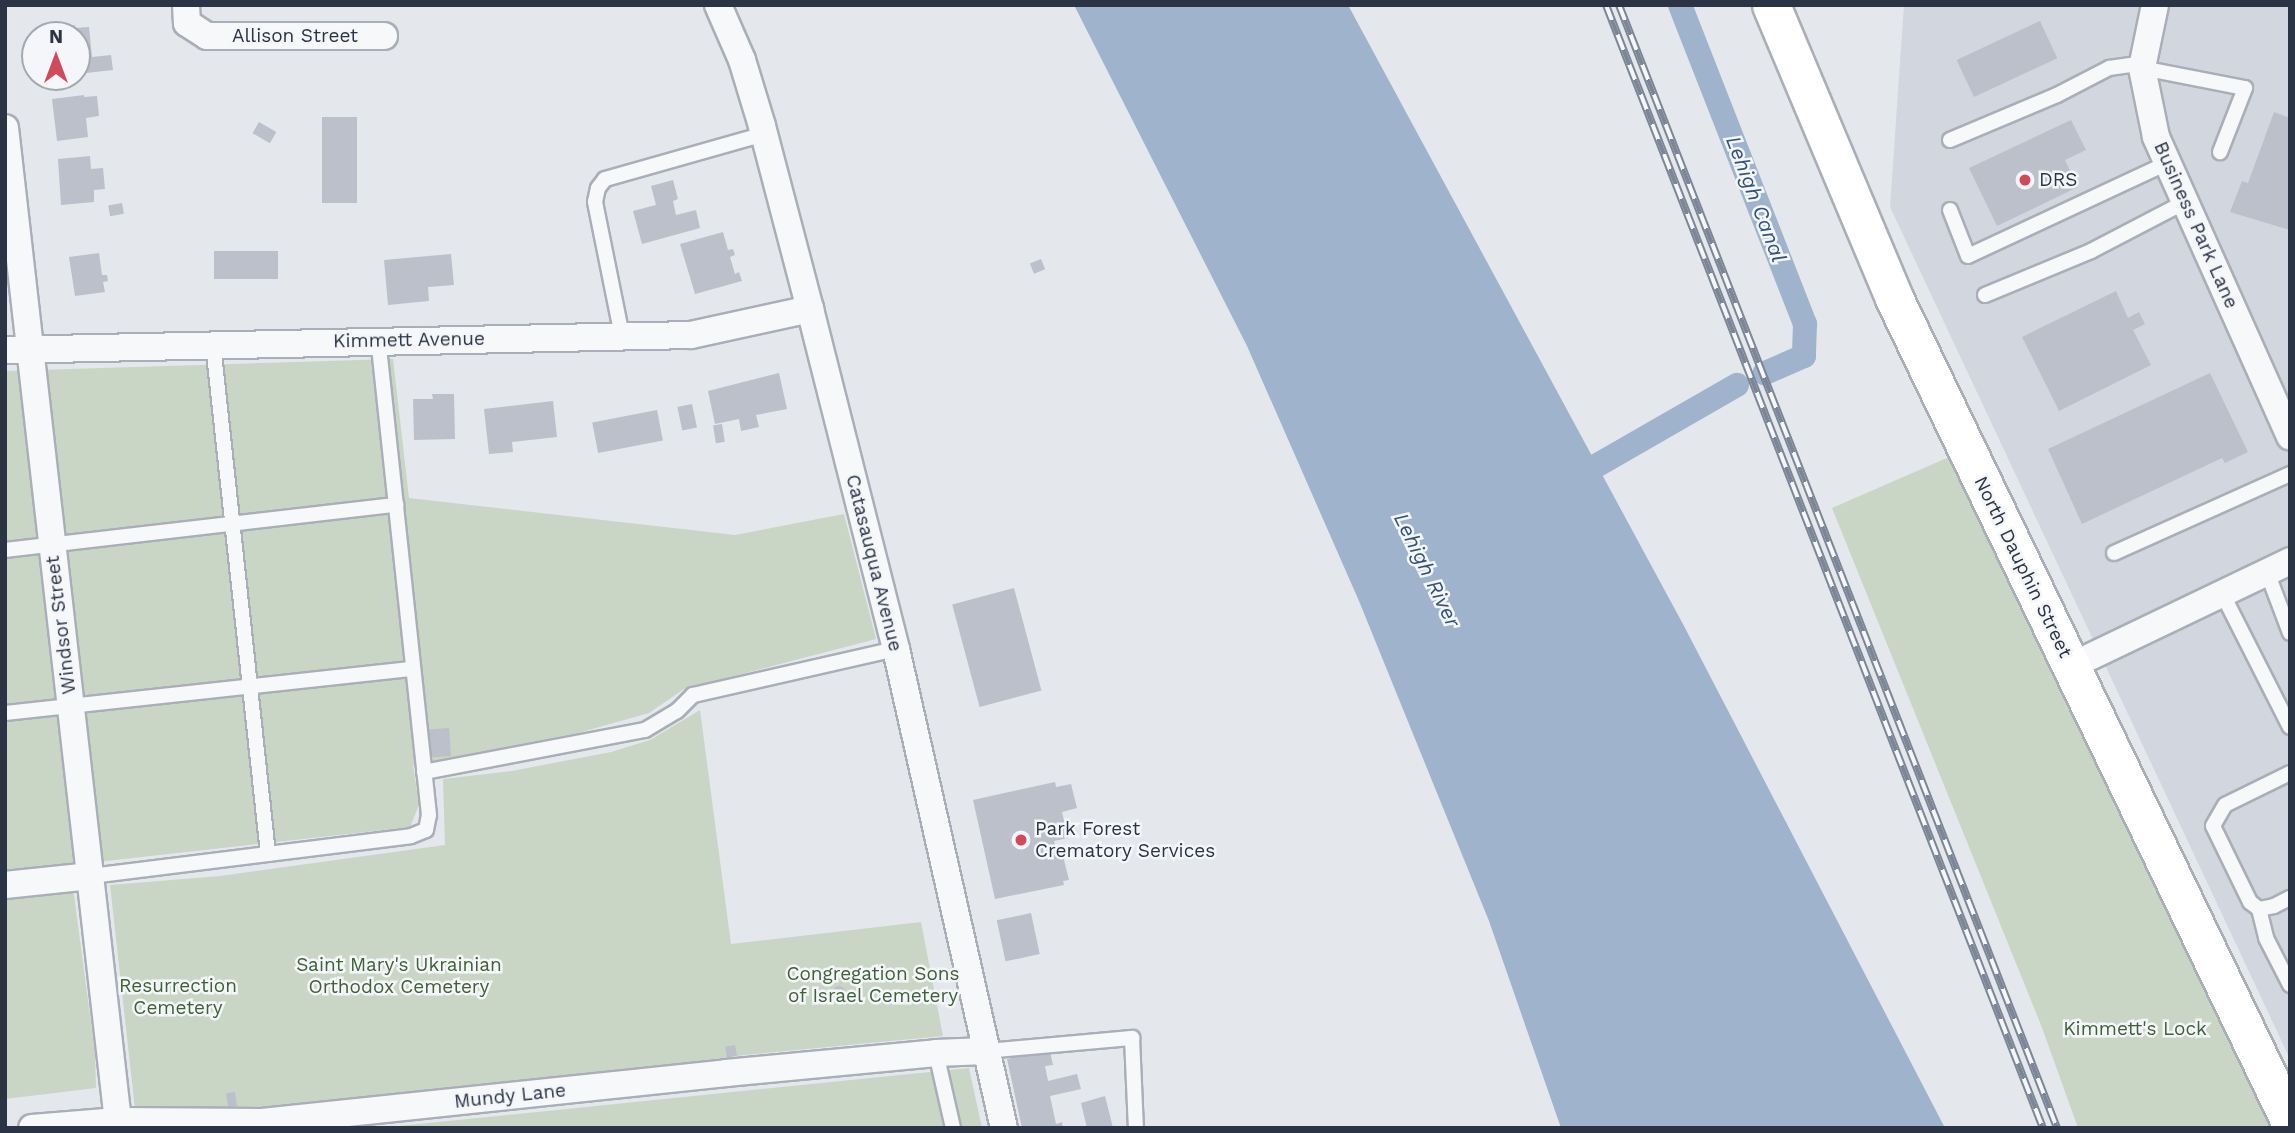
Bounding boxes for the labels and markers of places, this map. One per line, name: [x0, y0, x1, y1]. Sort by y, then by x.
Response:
place label: DRS: [2039, 169, 2078, 191]
marker: DRS: [2017, 172, 2033, 188]
place label: Park Forest Crematory Services: [1035, 818, 1216, 862]
marker: Park Forest Crematory Services: [1013, 832, 1029, 848]

